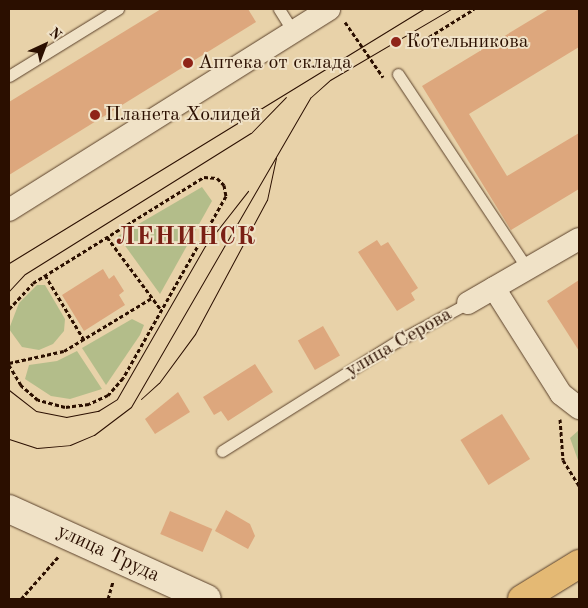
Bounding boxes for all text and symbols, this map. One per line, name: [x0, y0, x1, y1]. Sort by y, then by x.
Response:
north arrow: [20, 20, 70, 70]
text: N: [47, 25, 64, 43]
place label: Котельникова: [406, 30, 529, 54]
marker: Котельникова: [390, 36, 402, 48]
place label: Аптека от склада: [198, 51, 352, 75]
marker: Аптека от склада: [182, 57, 194, 69]
place label: Планета Холидей: [105, 103, 261, 127]
marker: Планета Холидей: [89, 109, 101, 121]
district label: ЛЕНИНСК: [115, 223, 257, 253]
street label: улица Серова: [341, 303, 457, 383]
street label: улица Труда: [53, 520, 163, 588]

